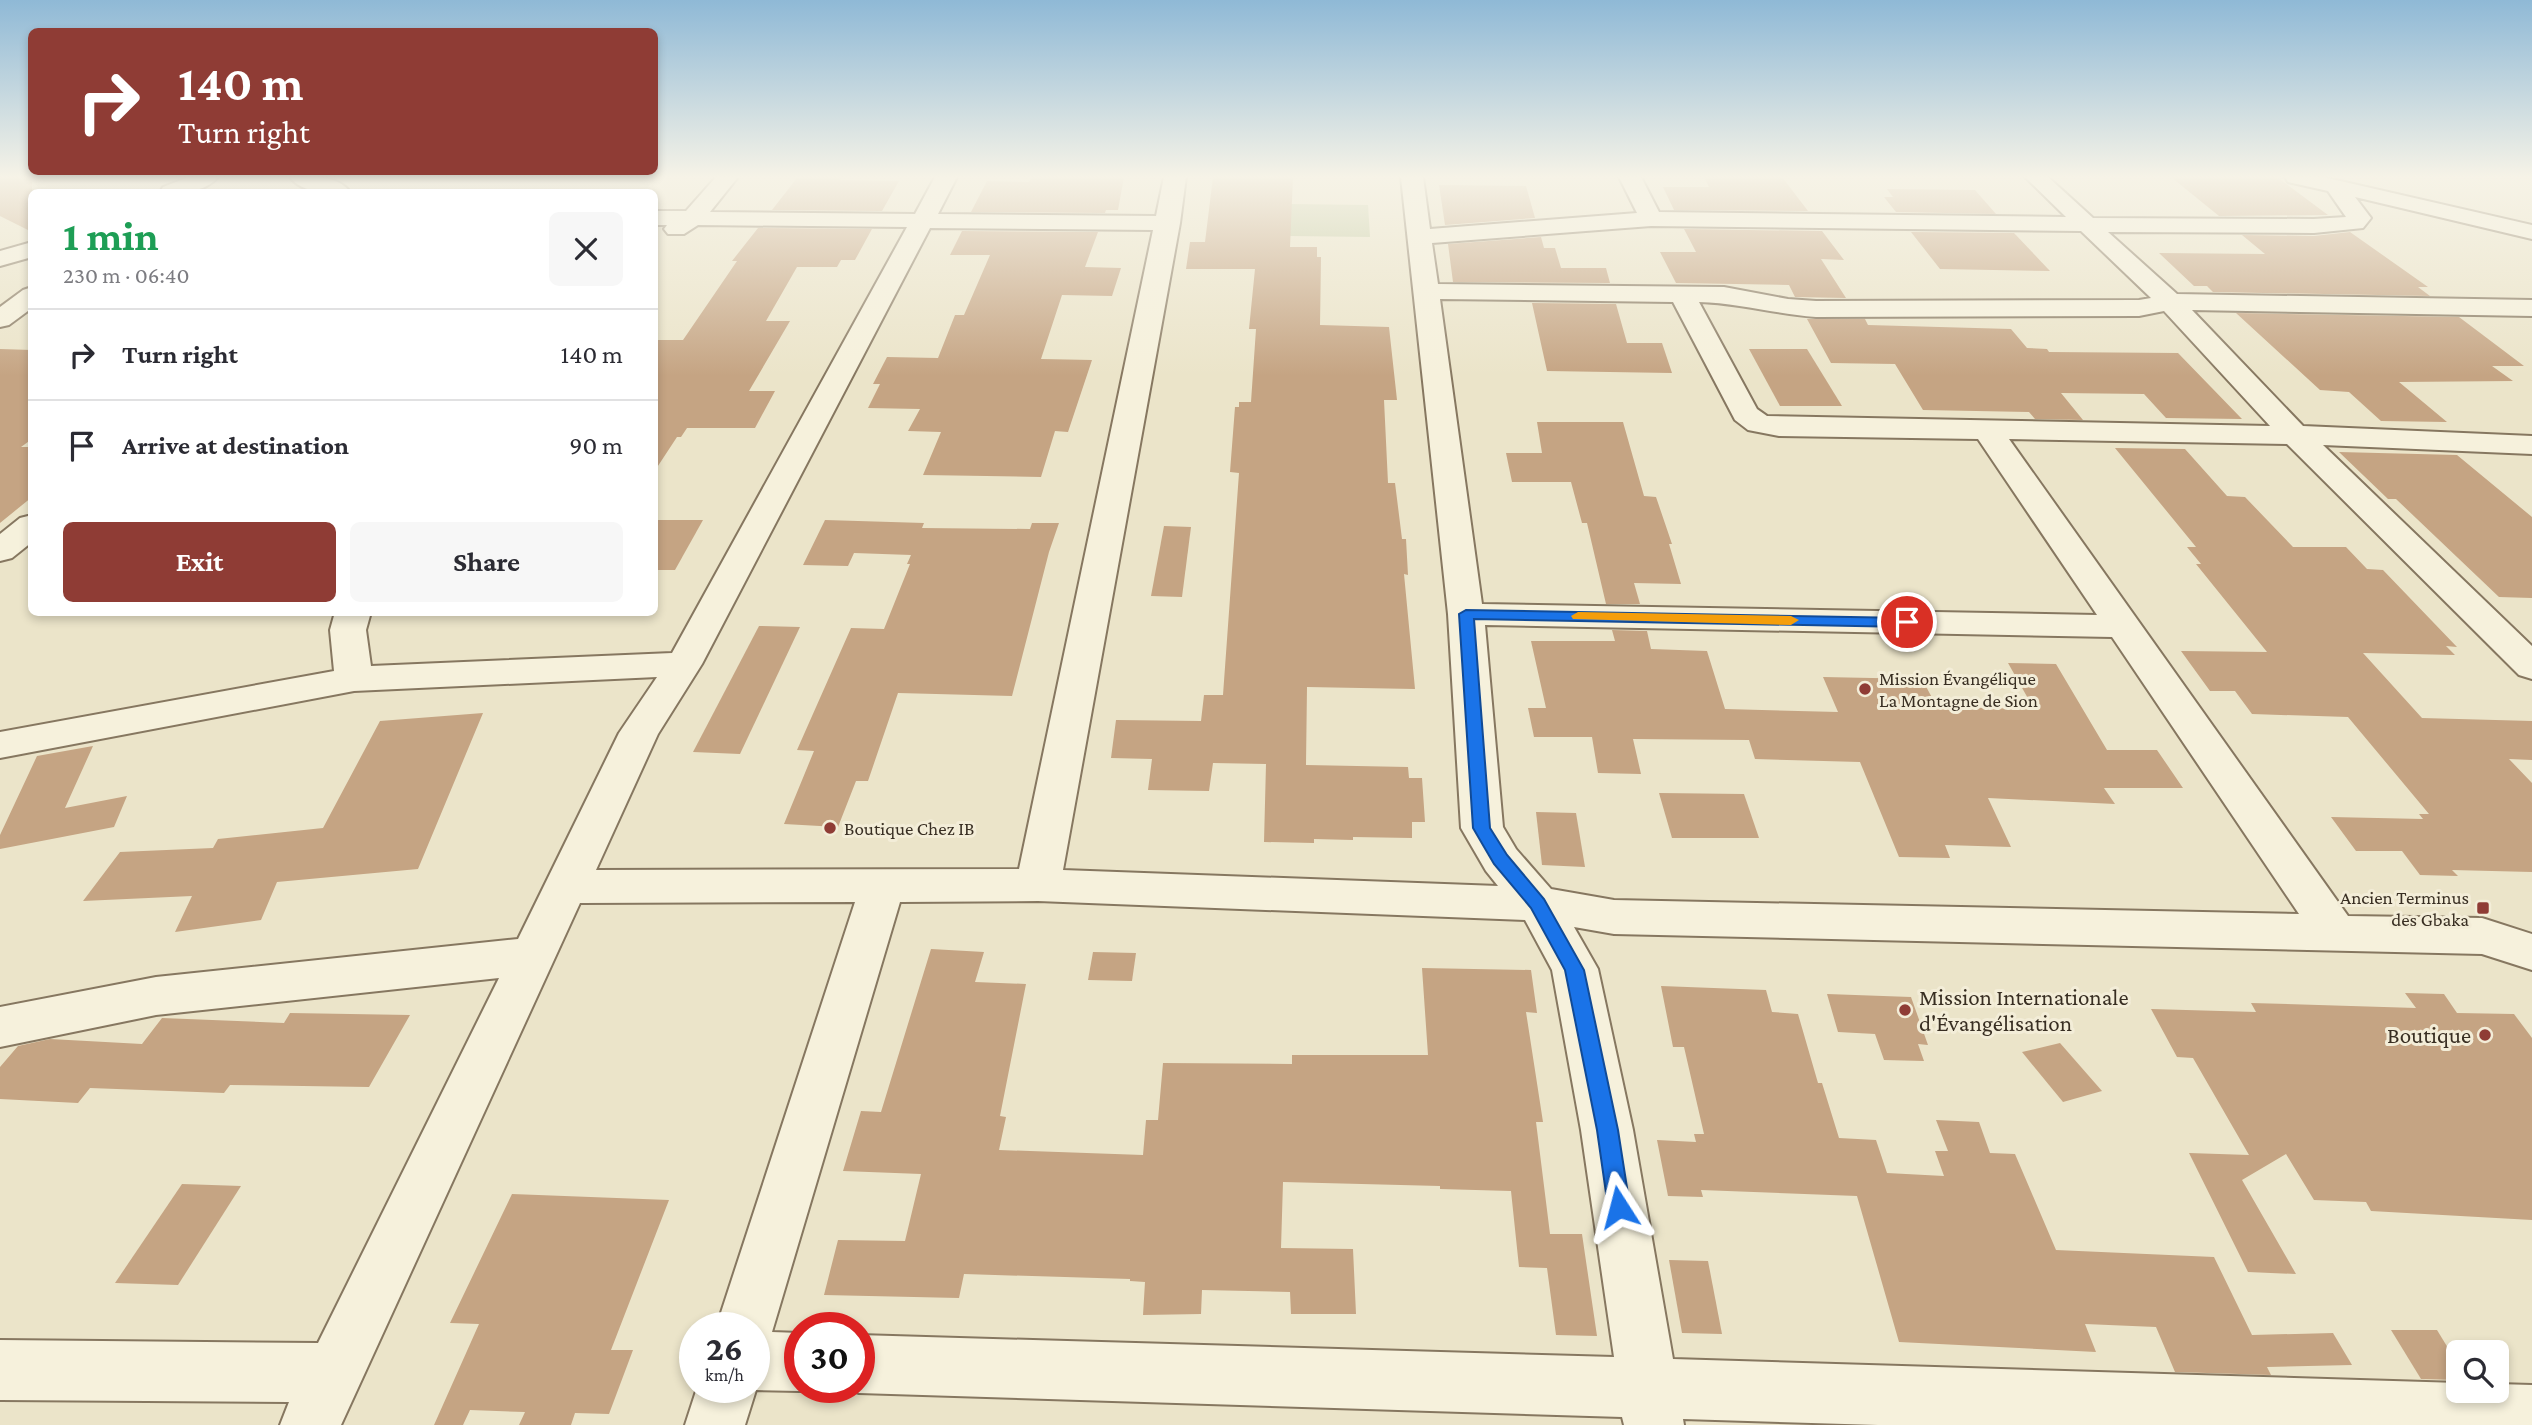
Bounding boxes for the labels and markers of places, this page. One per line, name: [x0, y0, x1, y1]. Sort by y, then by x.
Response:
pin: [1877, 592, 1937, 652]
place label: Mission Évangélique La Montagne de Sion: [1879, 668, 2038, 711]
marker: Mission Évangélique La Montagne de Sion: [1857, 681, 1873, 697]
place label: Boutique Chez IB: [844, 818, 974, 839]
marker: Boutique Chez IB: [822, 820, 838, 836]
place label: Ancien Terminus des Gbaka: [2340, 887, 2469, 930]
marker: Ancien Terminus des Gbaka: [2475, 900, 2491, 916]
place label: Mission Internationale d'Évangélisation: [1919, 984, 2129, 1036]
marker: Mission Internationale d'Évangélisation: [1897, 1002, 1913, 1018]
place label: Boutique: [2387, 1022, 2471, 1048]
marker: Boutique: [2477, 1027, 2493, 1043]

